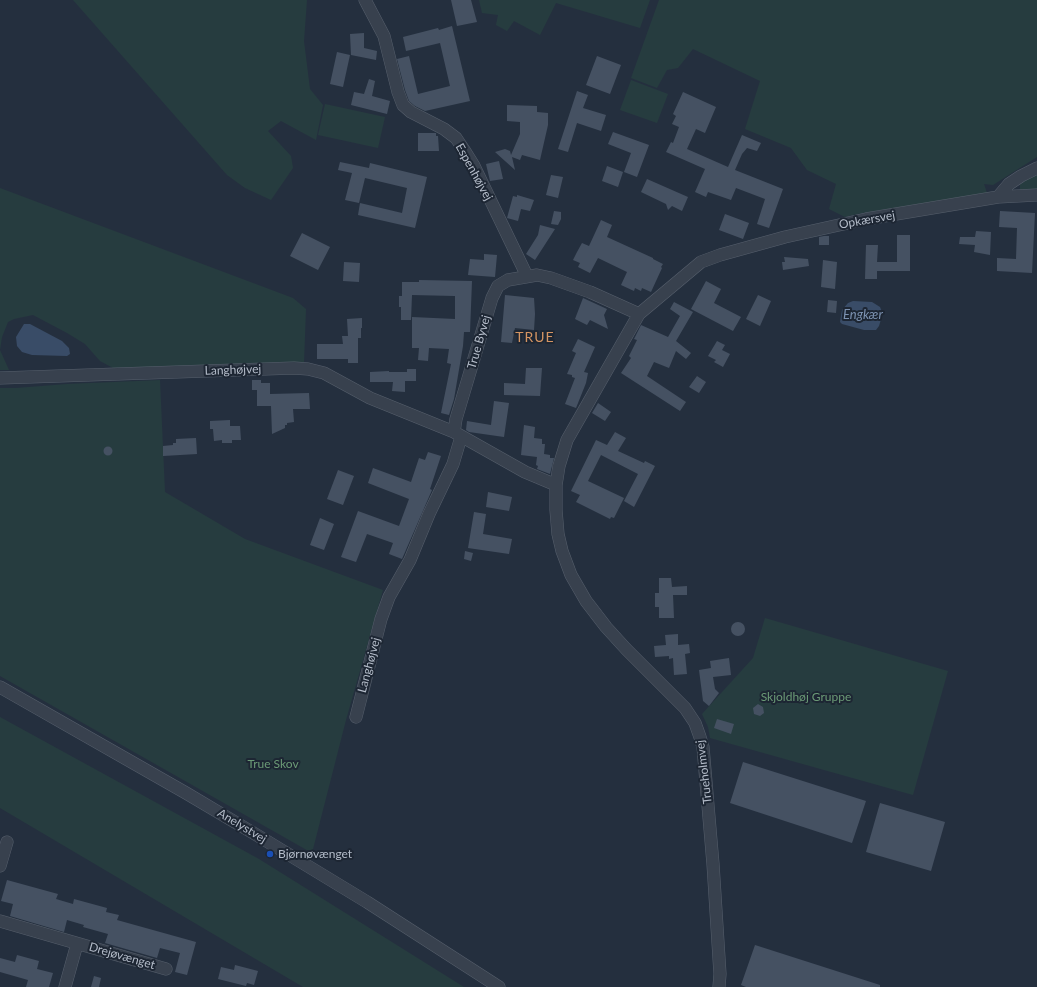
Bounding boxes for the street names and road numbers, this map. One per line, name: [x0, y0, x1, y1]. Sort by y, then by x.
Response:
street label: Espenhøjvej: [452, 141, 496, 203]
street label: Opkærsvej: [838, 208, 896, 232]
street label: True Byvej: [464, 313, 494, 371]
street label: Langhøjvej: [204, 362, 262, 378]
street label: Langhøjvej: [355, 636, 383, 694]
street label: Trueholmvej: [693, 739, 715, 805]
street label: Anelystvej: [215, 806, 269, 846]
street label: Drejøvænget: [87, 940, 157, 972]

